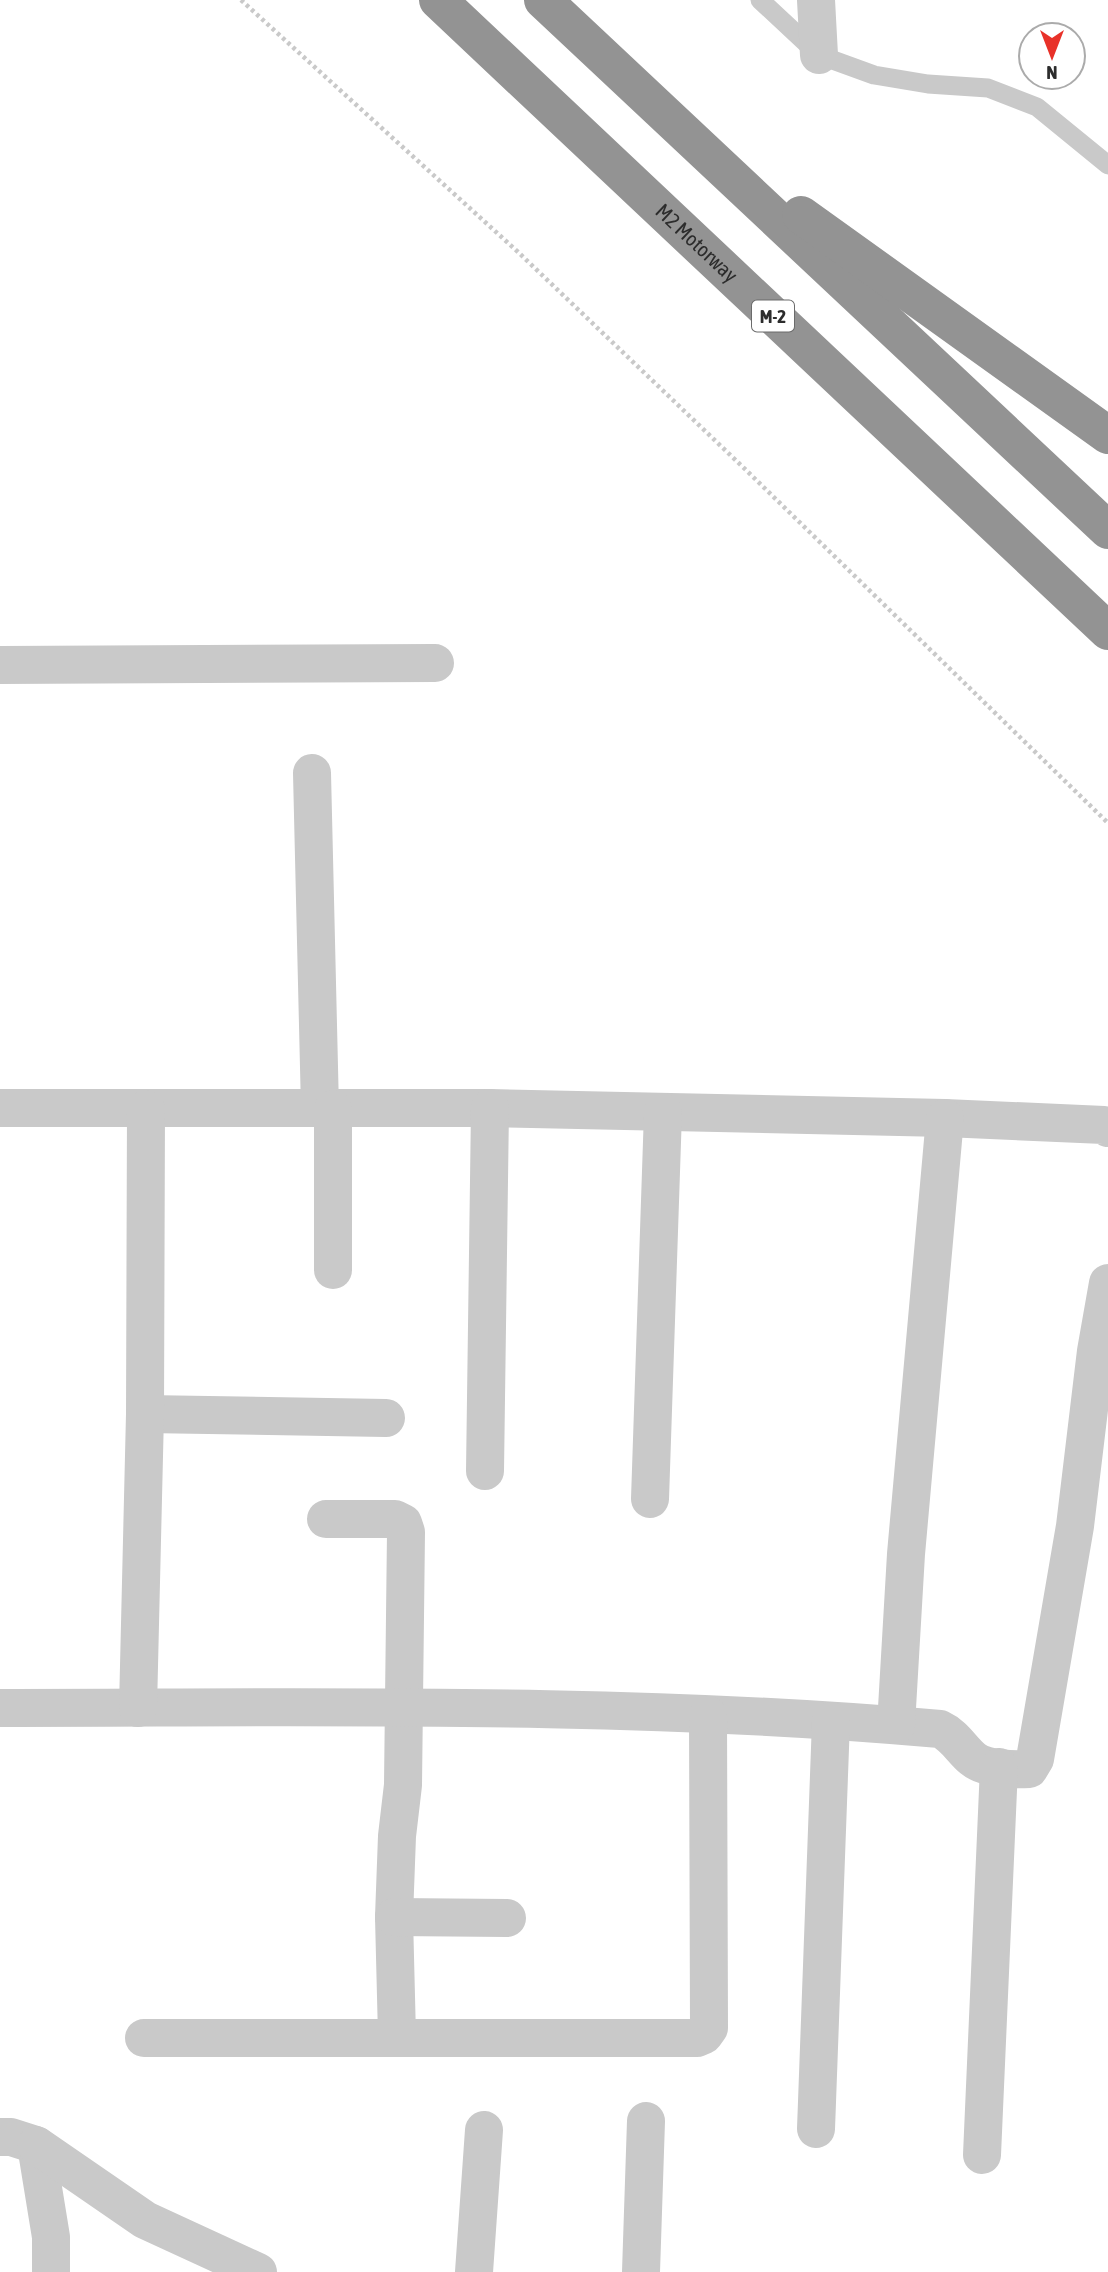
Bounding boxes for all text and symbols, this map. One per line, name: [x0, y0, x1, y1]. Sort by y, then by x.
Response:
north arrow: [1017, 21, 1087, 91]
text: N: [1046, 62, 1058, 84]
street label: M2 Motorway: [651, 198, 743, 287]
road number: M-2: [752, 300, 794, 332]

